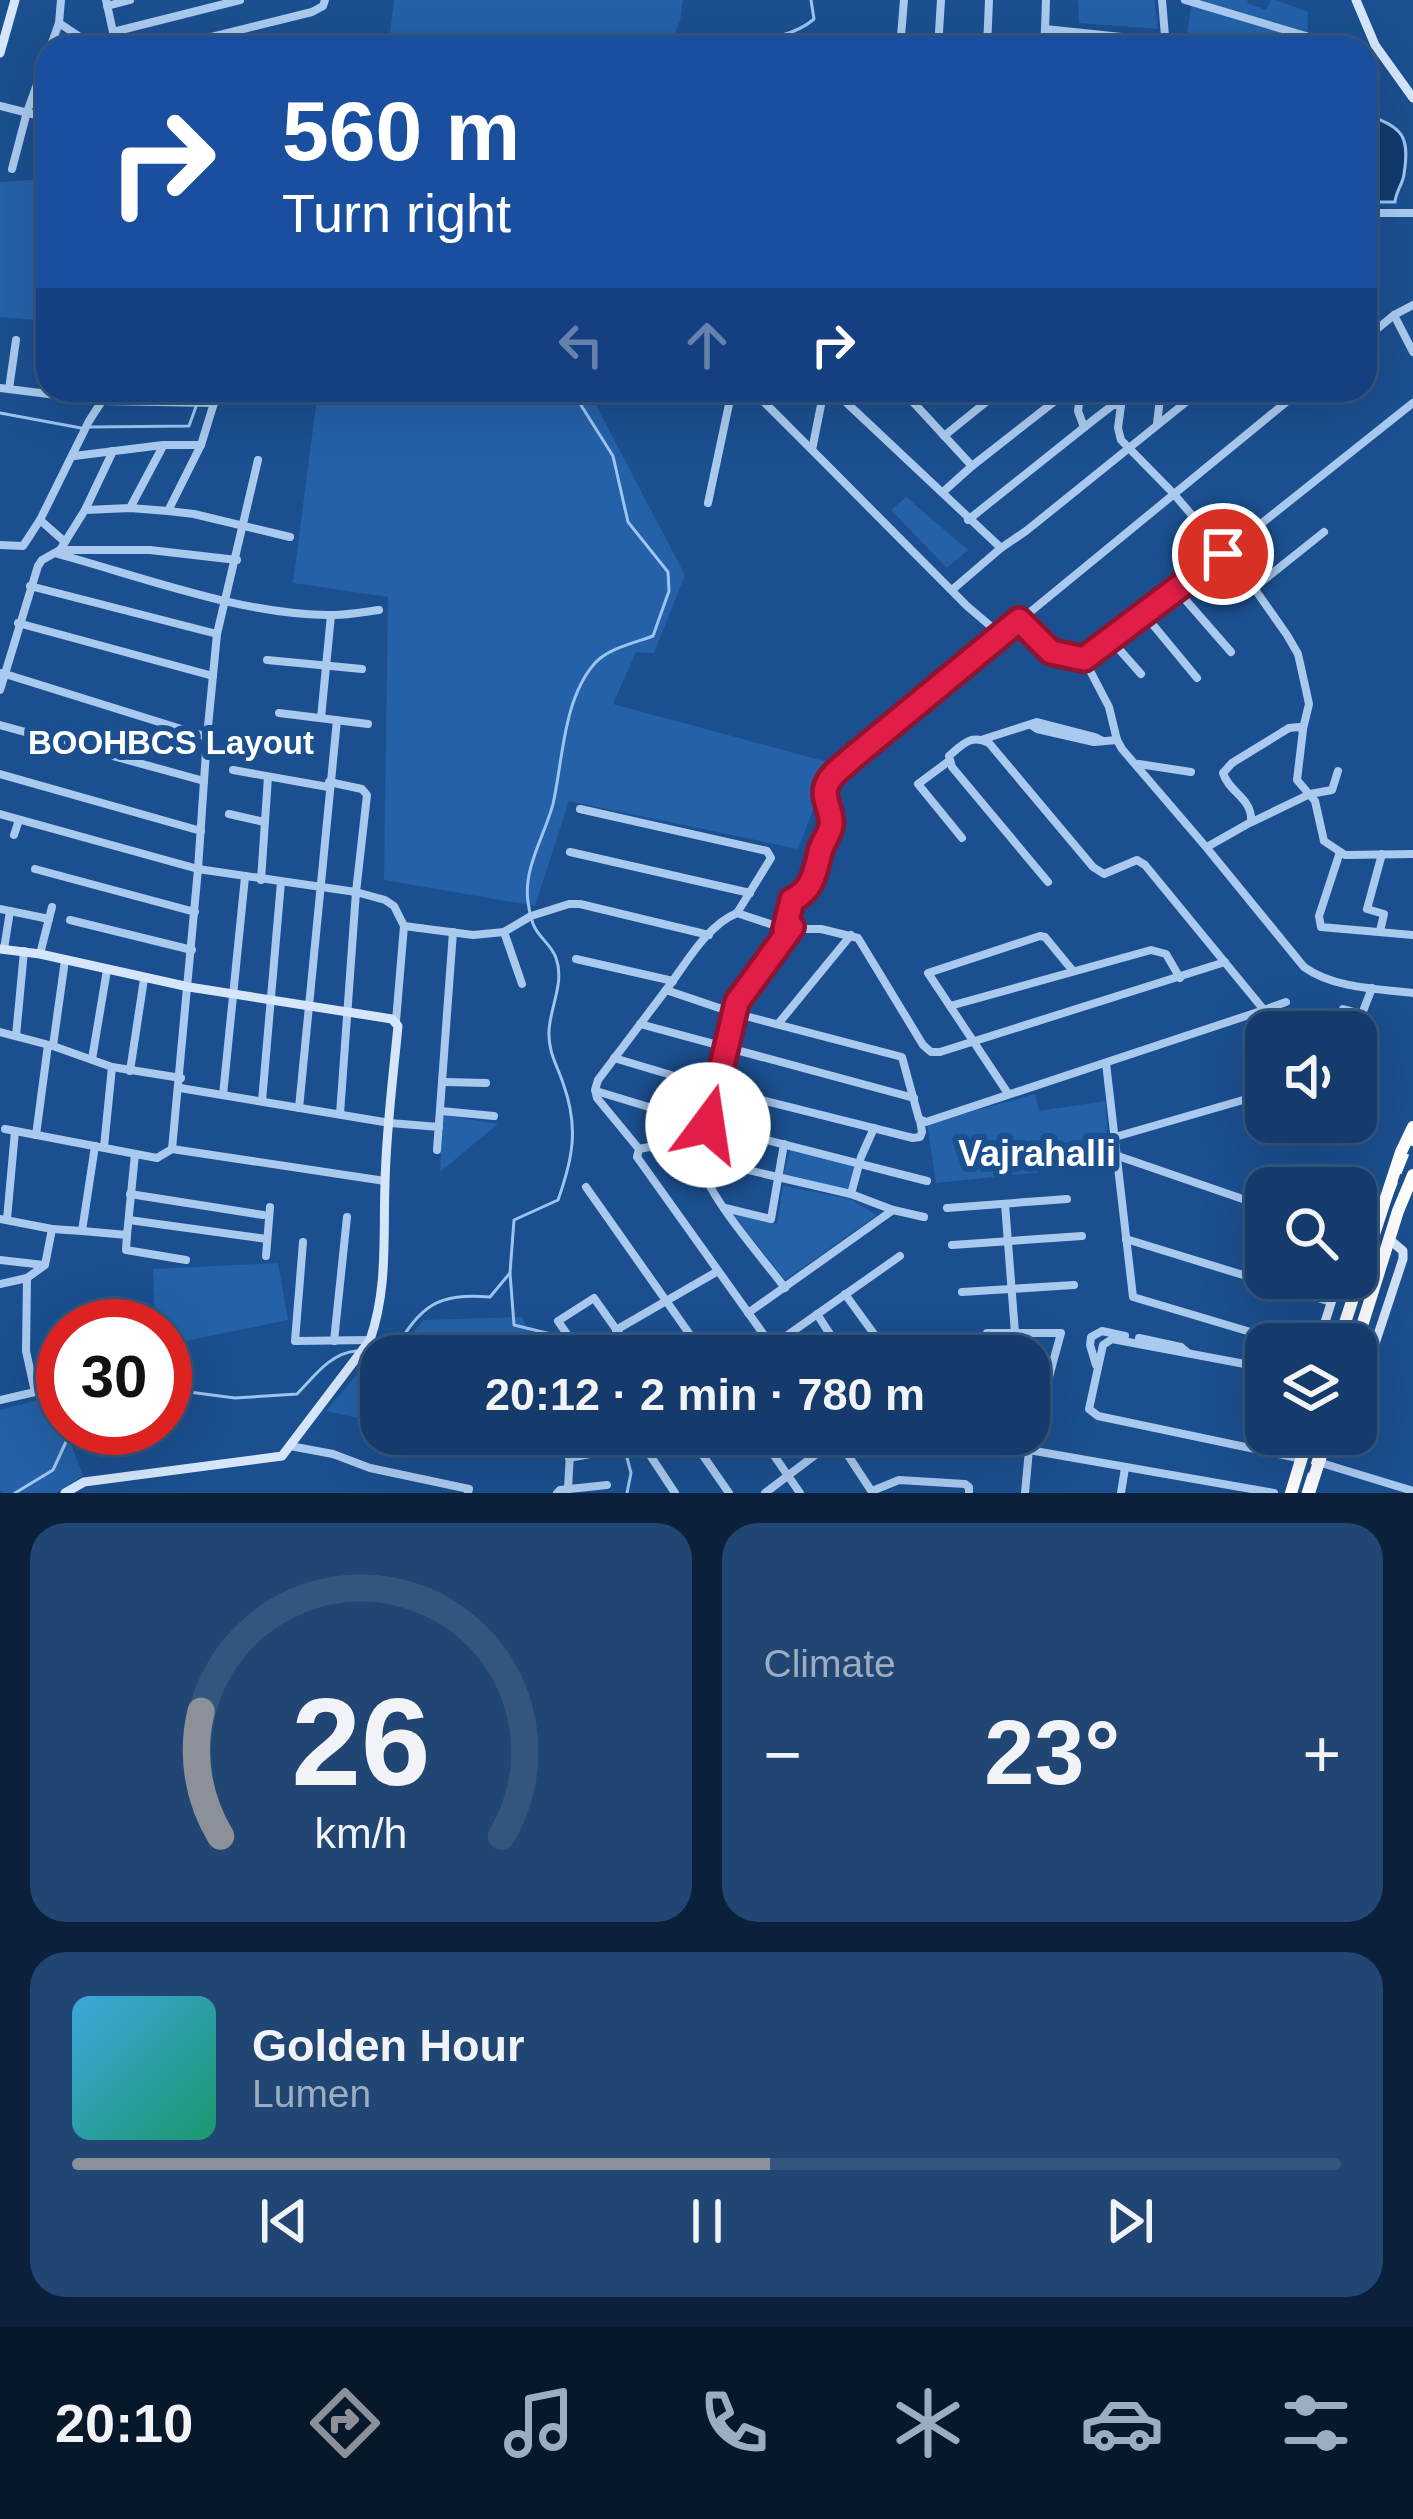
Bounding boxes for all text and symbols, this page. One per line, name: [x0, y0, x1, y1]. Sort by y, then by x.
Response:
icon: right: [84, 84, 240, 240]
text: 560 m: [282, 84, 520, 178]
text: Turn right: [282, 183, 511, 243]
icon: left: [548, 312, 614, 378]
icon: ahead: [674, 312, 740, 378]
icon: right: [800, 312, 866, 378]
pin: [1172, 503, 1274, 605]
icon: arrive: [1190, 521, 1256, 587]
district label: BOOHBCS Layout: [28, 724, 314, 761]
map controls: [1245, 1011, 1377, 1455]
button: sound: [1245, 1011, 1377, 1143]
position arrow: [645, 1062, 771, 1188]
district label: Vajrahalli: [958, 1133, 1116, 1174]
button: search: [1245, 1167, 1377, 1299]
speed limit sign: 30: [36, 1299, 192, 1455]
button: layers: [1245, 1323, 1377, 1455]
text: 20:12 · 2 min · 780 m: [485, 1369, 925, 1420]
text: Climate: [764, 1642, 896, 1685]
text: 26: [291, 1672, 430, 1811]
text: 23°: [984, 1703, 1120, 1803]
text: −: [764, 1717, 802, 1791]
text: +: [1302, 1717, 1341, 1791]
text: km/h: [314, 1808, 407, 1856]
text: Golden Hour: [252, 2020, 524, 2071]
text: Lumen: [252, 2072, 371, 2115]
icon: previous: [251, 2188, 317, 2254]
icon: pause: [674, 2188, 740, 2254]
icon: next: [1097, 2188, 1163, 2254]
icon: directions: [303, 2381, 387, 2465]
icon: music: [497, 2381, 581, 2465]
icon: phone: [692, 2381, 776, 2465]
icon: climate: [886, 2381, 970, 2465]
icon: car: [1080, 2381, 1164, 2465]
icon: filters: [1274, 2381, 1358, 2465]
text: 20:10: [55, 2393, 193, 2453]

